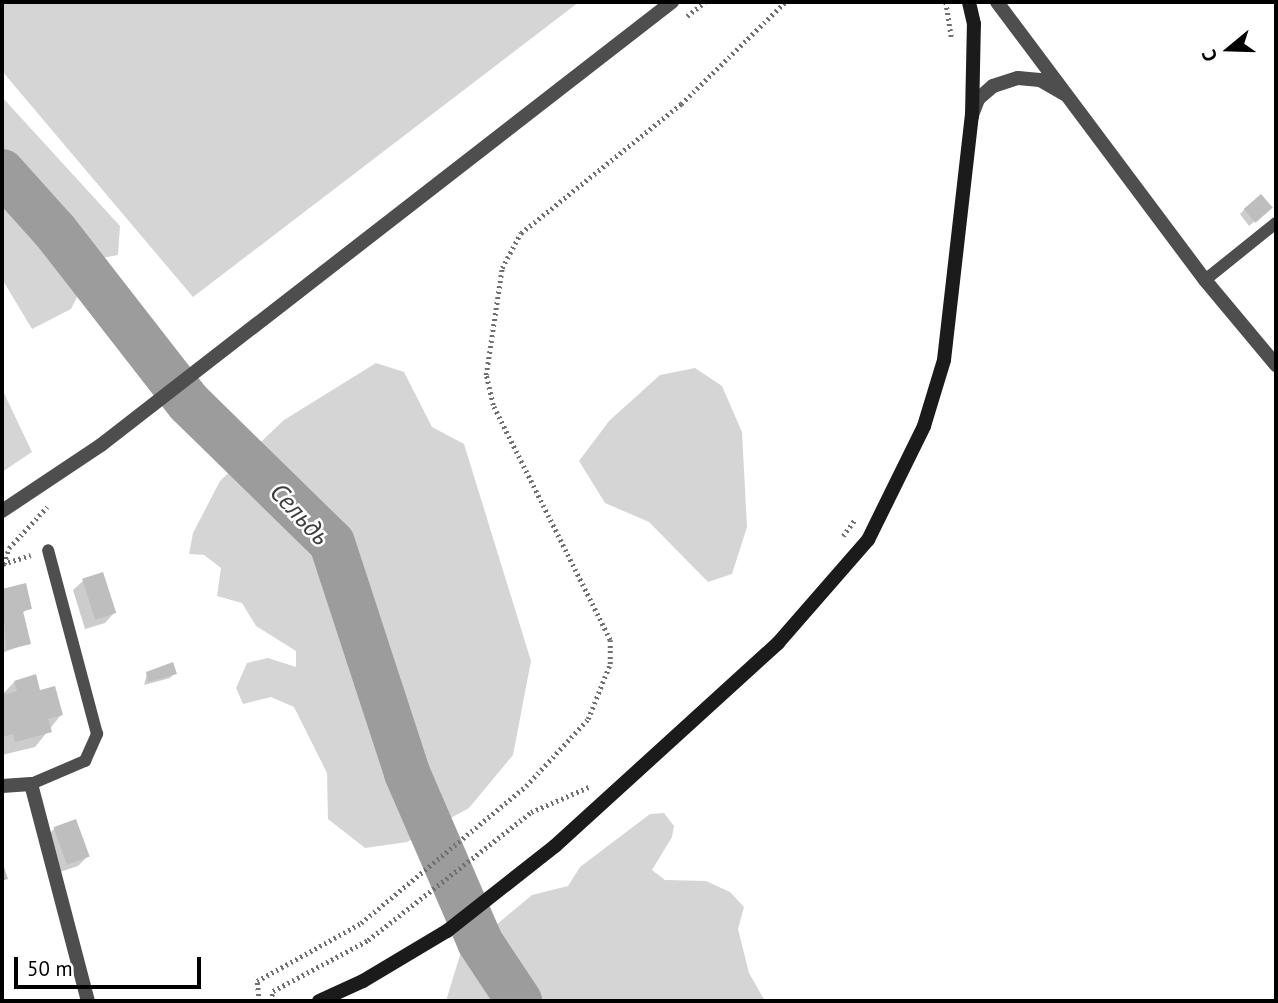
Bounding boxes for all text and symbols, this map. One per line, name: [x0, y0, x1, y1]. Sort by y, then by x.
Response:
north arrow: [1194, 14, 1264, 84]
text: С: [1196, 47, 1222, 65]
water label: Сельдь: [263, 476, 337, 552]
scale bar: [18, 944, 205, 988]
text: 50 m: [27, 955, 73, 982]

